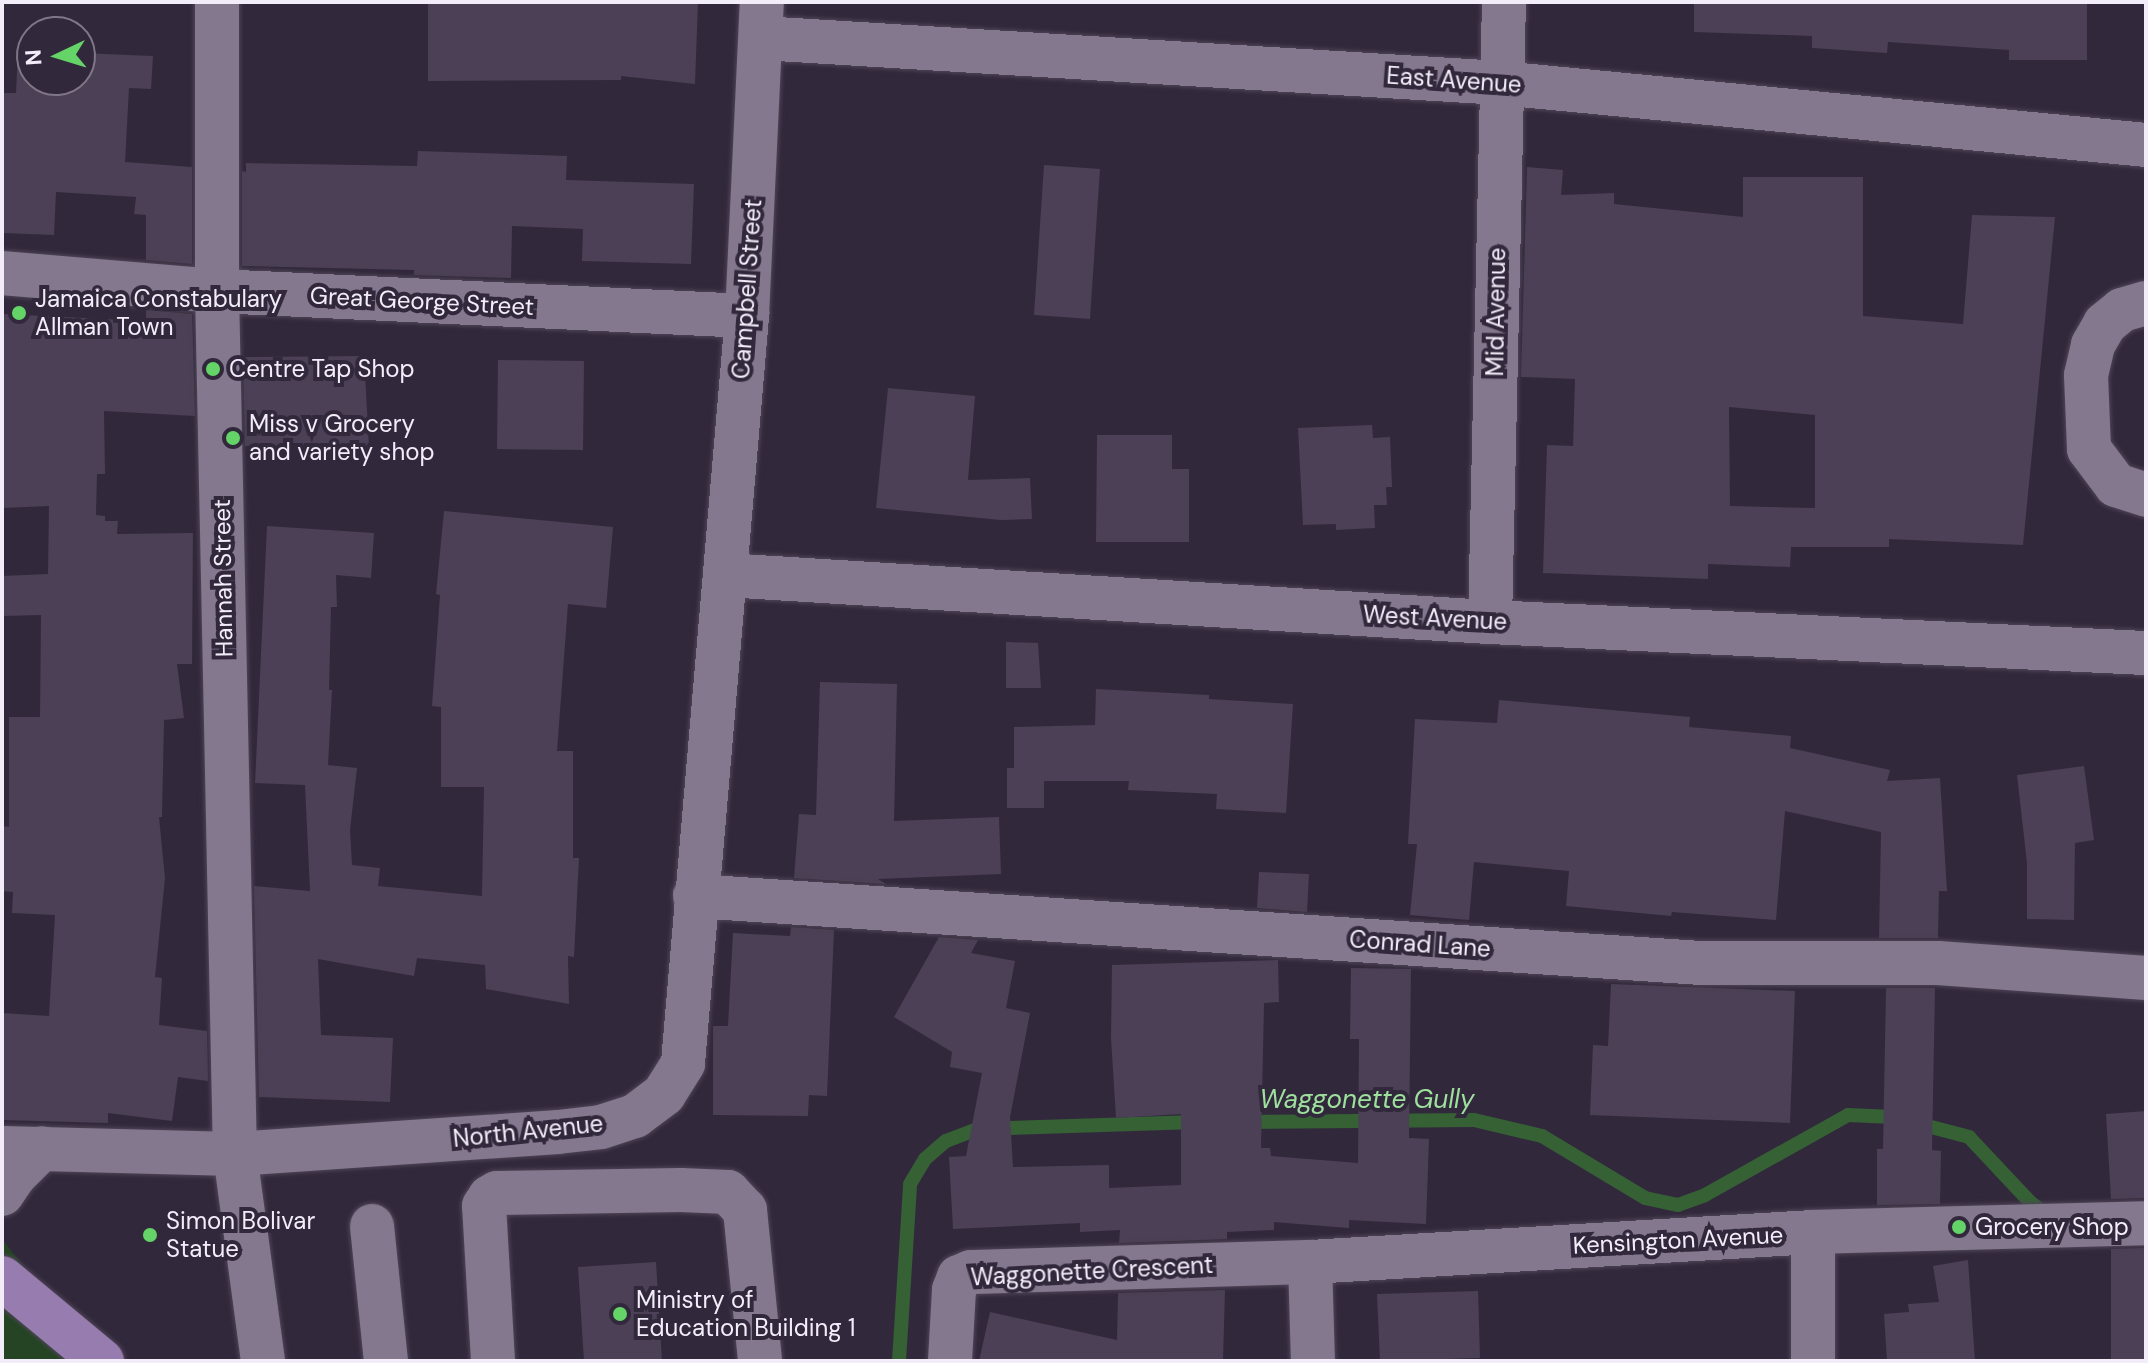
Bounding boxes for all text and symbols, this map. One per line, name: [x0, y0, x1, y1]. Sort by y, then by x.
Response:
north arrow: [16, 16, 96, 96]
text: N: [19, 49, 49, 67]
street label: East Avenue: [1385, 61, 1523, 99]
street label: Campbell Street: [726, 198, 768, 380]
street label: Mid Avenue: [1480, 247, 1512, 377]
street label: Great George Street: [309, 281, 535, 321]
place label: Jamaica Constabulary Allman Town: [35, 285, 282, 341]
marker: Jamaica Constabulary Allman Town: [10, 304, 28, 322]
place label: Centre Tap Shop: [229, 355, 415, 383]
marker: Centre Tap Shop: [204, 360, 222, 378]
place label: Miss v Grocery and variety shop: [249, 410, 434, 466]
marker: Miss v Grocery and variety shop: [224, 429, 242, 447]
street label: Hannah Street: [207, 499, 239, 657]
street label: West Avenue: [1362, 600, 1508, 636]
street label: Conrad Lane: [1348, 925, 1492, 963]
water label: Waggonette Gully: [1260, 1084, 1474, 1116]
street label: North Avenue: [451, 1109, 605, 1153]
place label: Simon Bolivar Statue: [166, 1207, 315, 1263]
place label: Grocery Shop: [1975, 1213, 2129, 1241]
marker: Grocery Shop: [1950, 1218, 1968, 1236]
street label: Kensington Avenue: [1572, 1220, 1784, 1260]
marker: Simon Bolivar Statue: [141, 1226, 159, 1244]
street label: Waggonette Crescent: [970, 1250, 1214, 1292]
place label: Ministry of Education Building 1: [636, 1286, 856, 1342]
marker: Ministry of Education Building 1: [611, 1305, 629, 1323]

